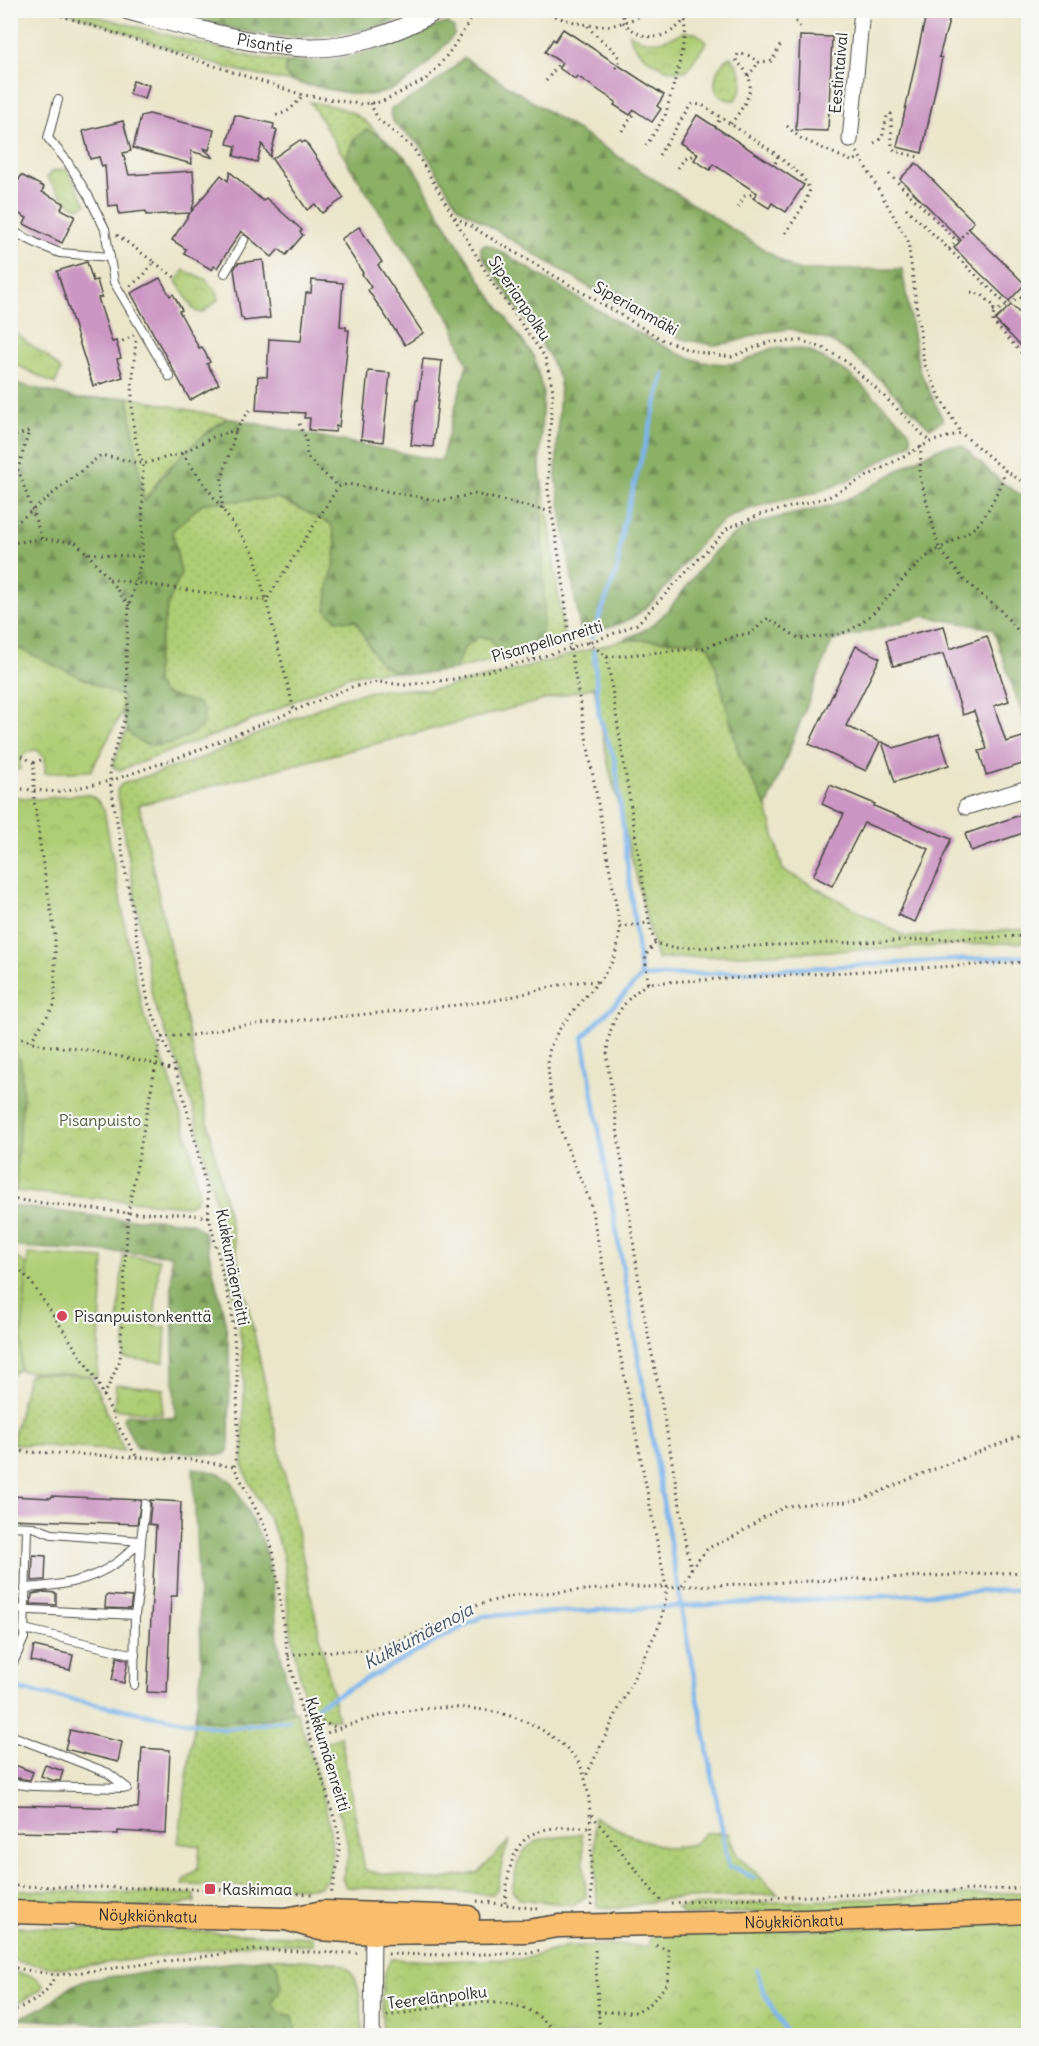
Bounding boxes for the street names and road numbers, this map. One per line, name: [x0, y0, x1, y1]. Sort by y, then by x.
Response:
street label: Pisantie: [235, 29, 294, 57]
street label: Eestintaival: [824, 32, 852, 114]
street label: Siperianpolku: [484, 252, 556, 344]
street label: Siperianmäki: [590, 277, 682, 339]
street label: Pisanpellonreitti: [489, 616, 605, 666]
street label: Kukkumäenreitti: [212, 1207, 254, 1327]
street label: Kukkumäenreitti: [301, 1694, 355, 1814]
street label: Nöykkiönkatu: [98, 1904, 198, 1927]
street label: Nöykkiönkatu: [744, 1909, 844, 1932]
street label: Teerelänpolku: [386, 1981, 488, 2013]

